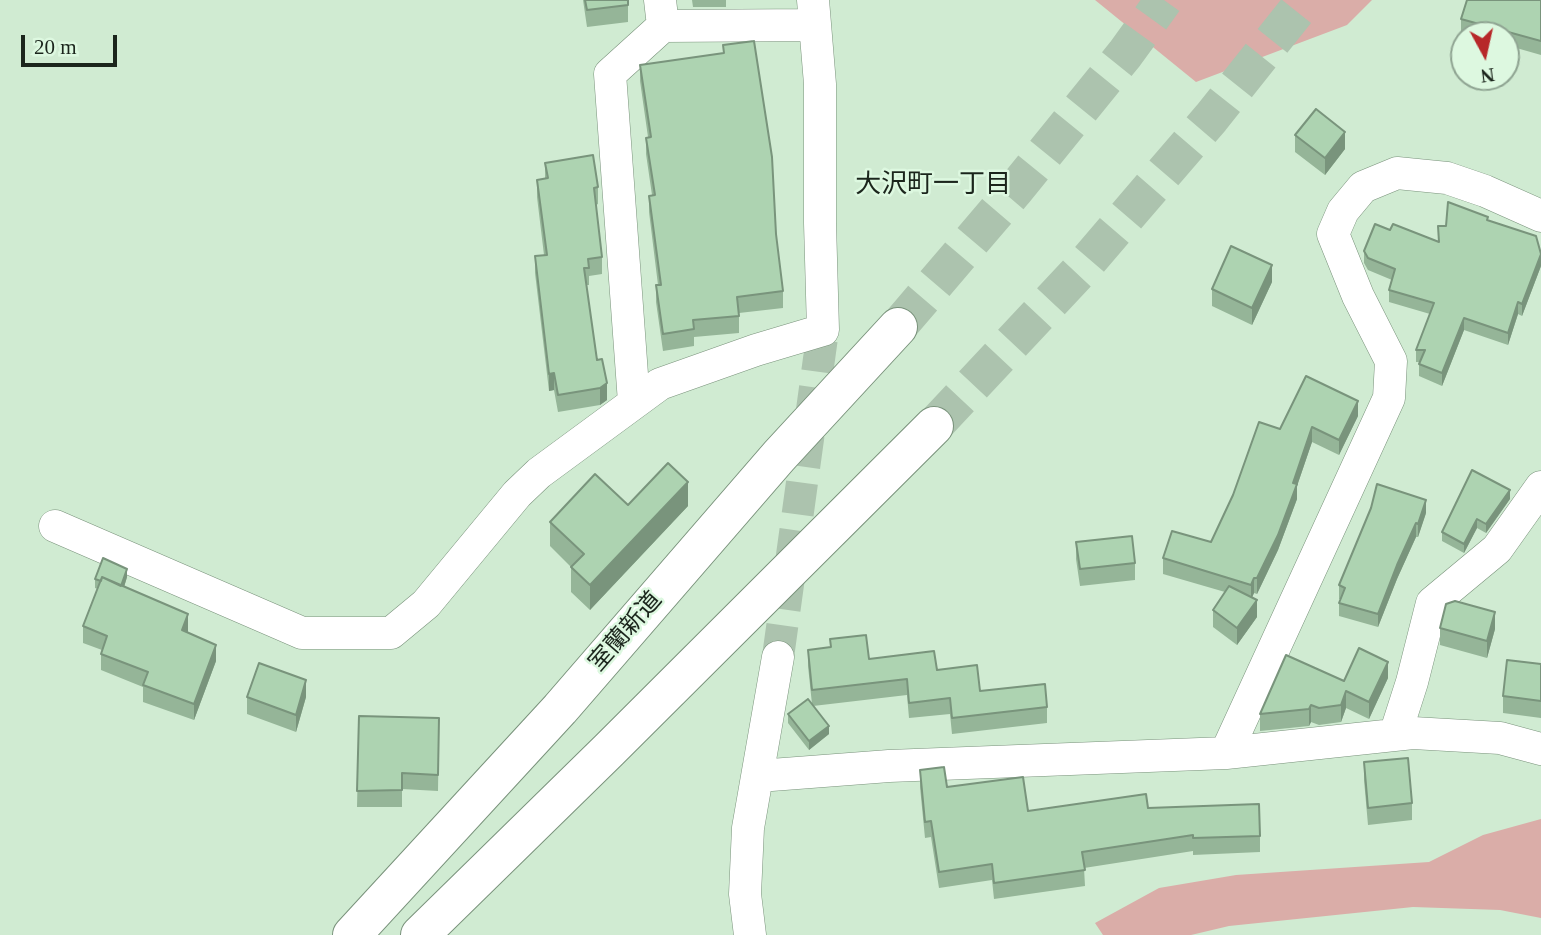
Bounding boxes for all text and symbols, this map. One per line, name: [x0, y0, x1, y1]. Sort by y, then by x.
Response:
scale bar: [24, 21, 121, 65]
north arrow: [1450, 21, 1520, 91]
text: 20 m: [34, 35, 77, 59]
text: N: [1479, 64, 1496, 87]
district label: 大沢町一丁目: [855, 169, 1011, 201]
street label: 室蘭新道: [584, 586, 668, 678]

